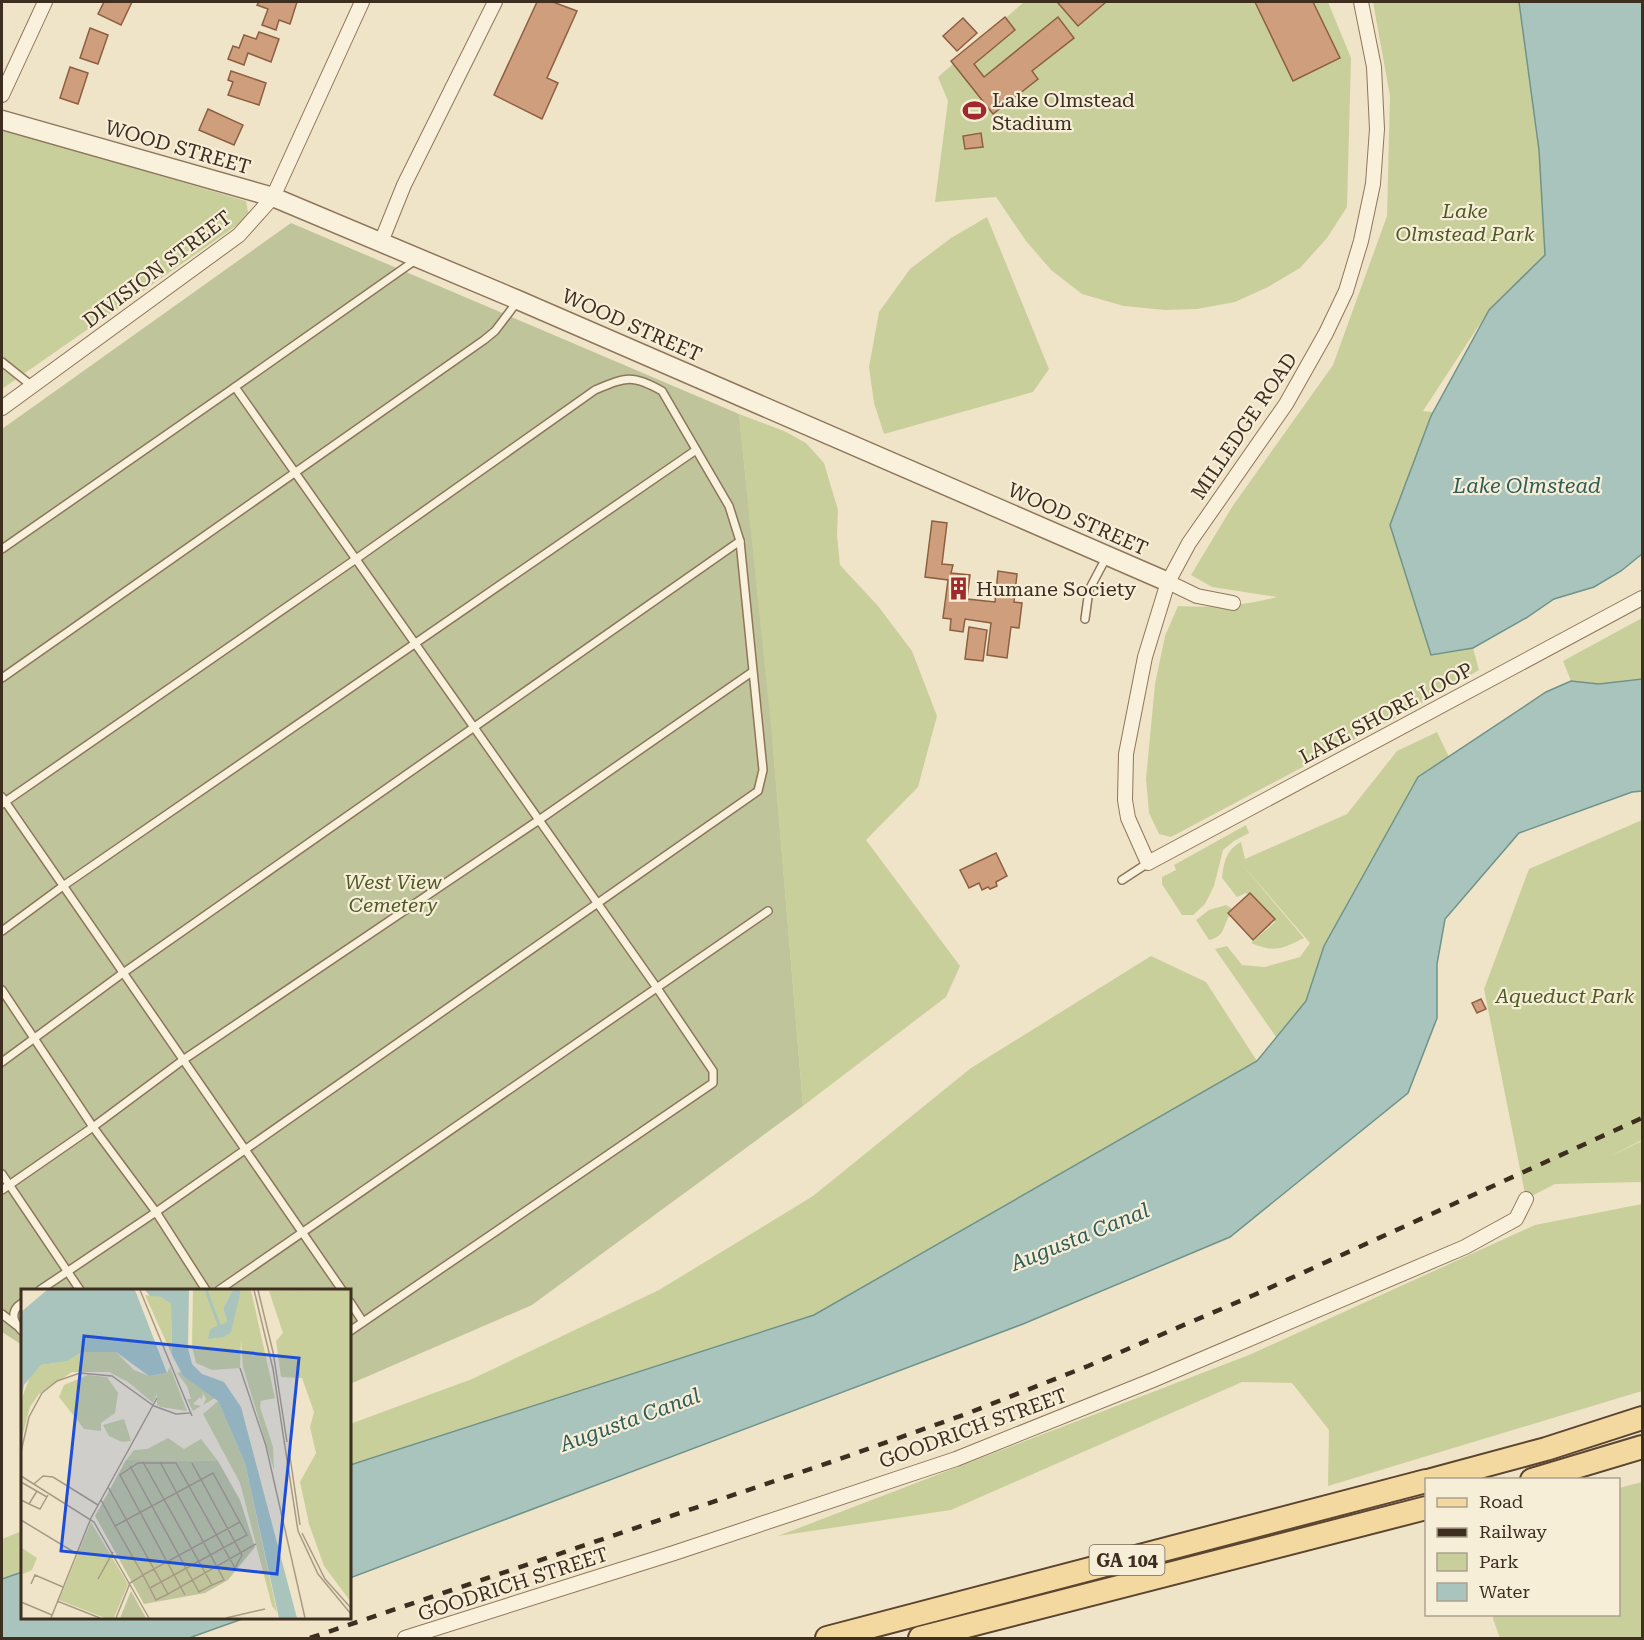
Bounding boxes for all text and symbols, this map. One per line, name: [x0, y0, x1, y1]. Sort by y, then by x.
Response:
place label: Lake Olmstead Stadium: [992, 88, 1135, 135]
sports icon: Lake Olmstead Stadium: [961, 98, 987, 124]
street label: WOOD STREET: [102, 115, 254, 179]
park label: Lake Olmstead Park: [1396, 199, 1535, 246]
street label: DIVISION STREET: [78, 205, 236, 333]
street label: WOOD STREET: [558, 283, 706, 367]
street label: MILLEDGE ROAD: [1186, 348, 1302, 504]
water label: Lake Olmstead: [1452, 474, 1601, 498]
street label: WOOD STREET: [1004, 477, 1152, 561]
building icon: Humane Society: [945, 576, 971, 602]
place label: Humane Society: [976, 577, 1136, 601]
street label: LAKE SHORE LOOP: [1295, 657, 1477, 769]
park label: West View Cemetery: [344, 870, 442, 917]
park label: Aqueduct Park: [1495, 984, 1634, 1008]
water label: Augusta Canal: [1005, 1198, 1153, 1276]
inset map: [21, 1289, 351, 1619]
street label: GOODRICH STREET: [876, 1383, 1070, 1473]
water label: Augusta Canal: [555, 1384, 703, 1457]
legend: [1425, 1478, 1620, 1616]
text: Road: [1479, 1491, 1524, 1512]
text: Railway: [1479, 1521, 1547, 1542]
street label: GOODRICH STREET: [415, 1542, 611, 1626]
road number: GA 104: [1090, 1545, 1164, 1575]
text: Park: [1479, 1551, 1519, 1572]
text: Water: [1479, 1581, 1530, 1602]

